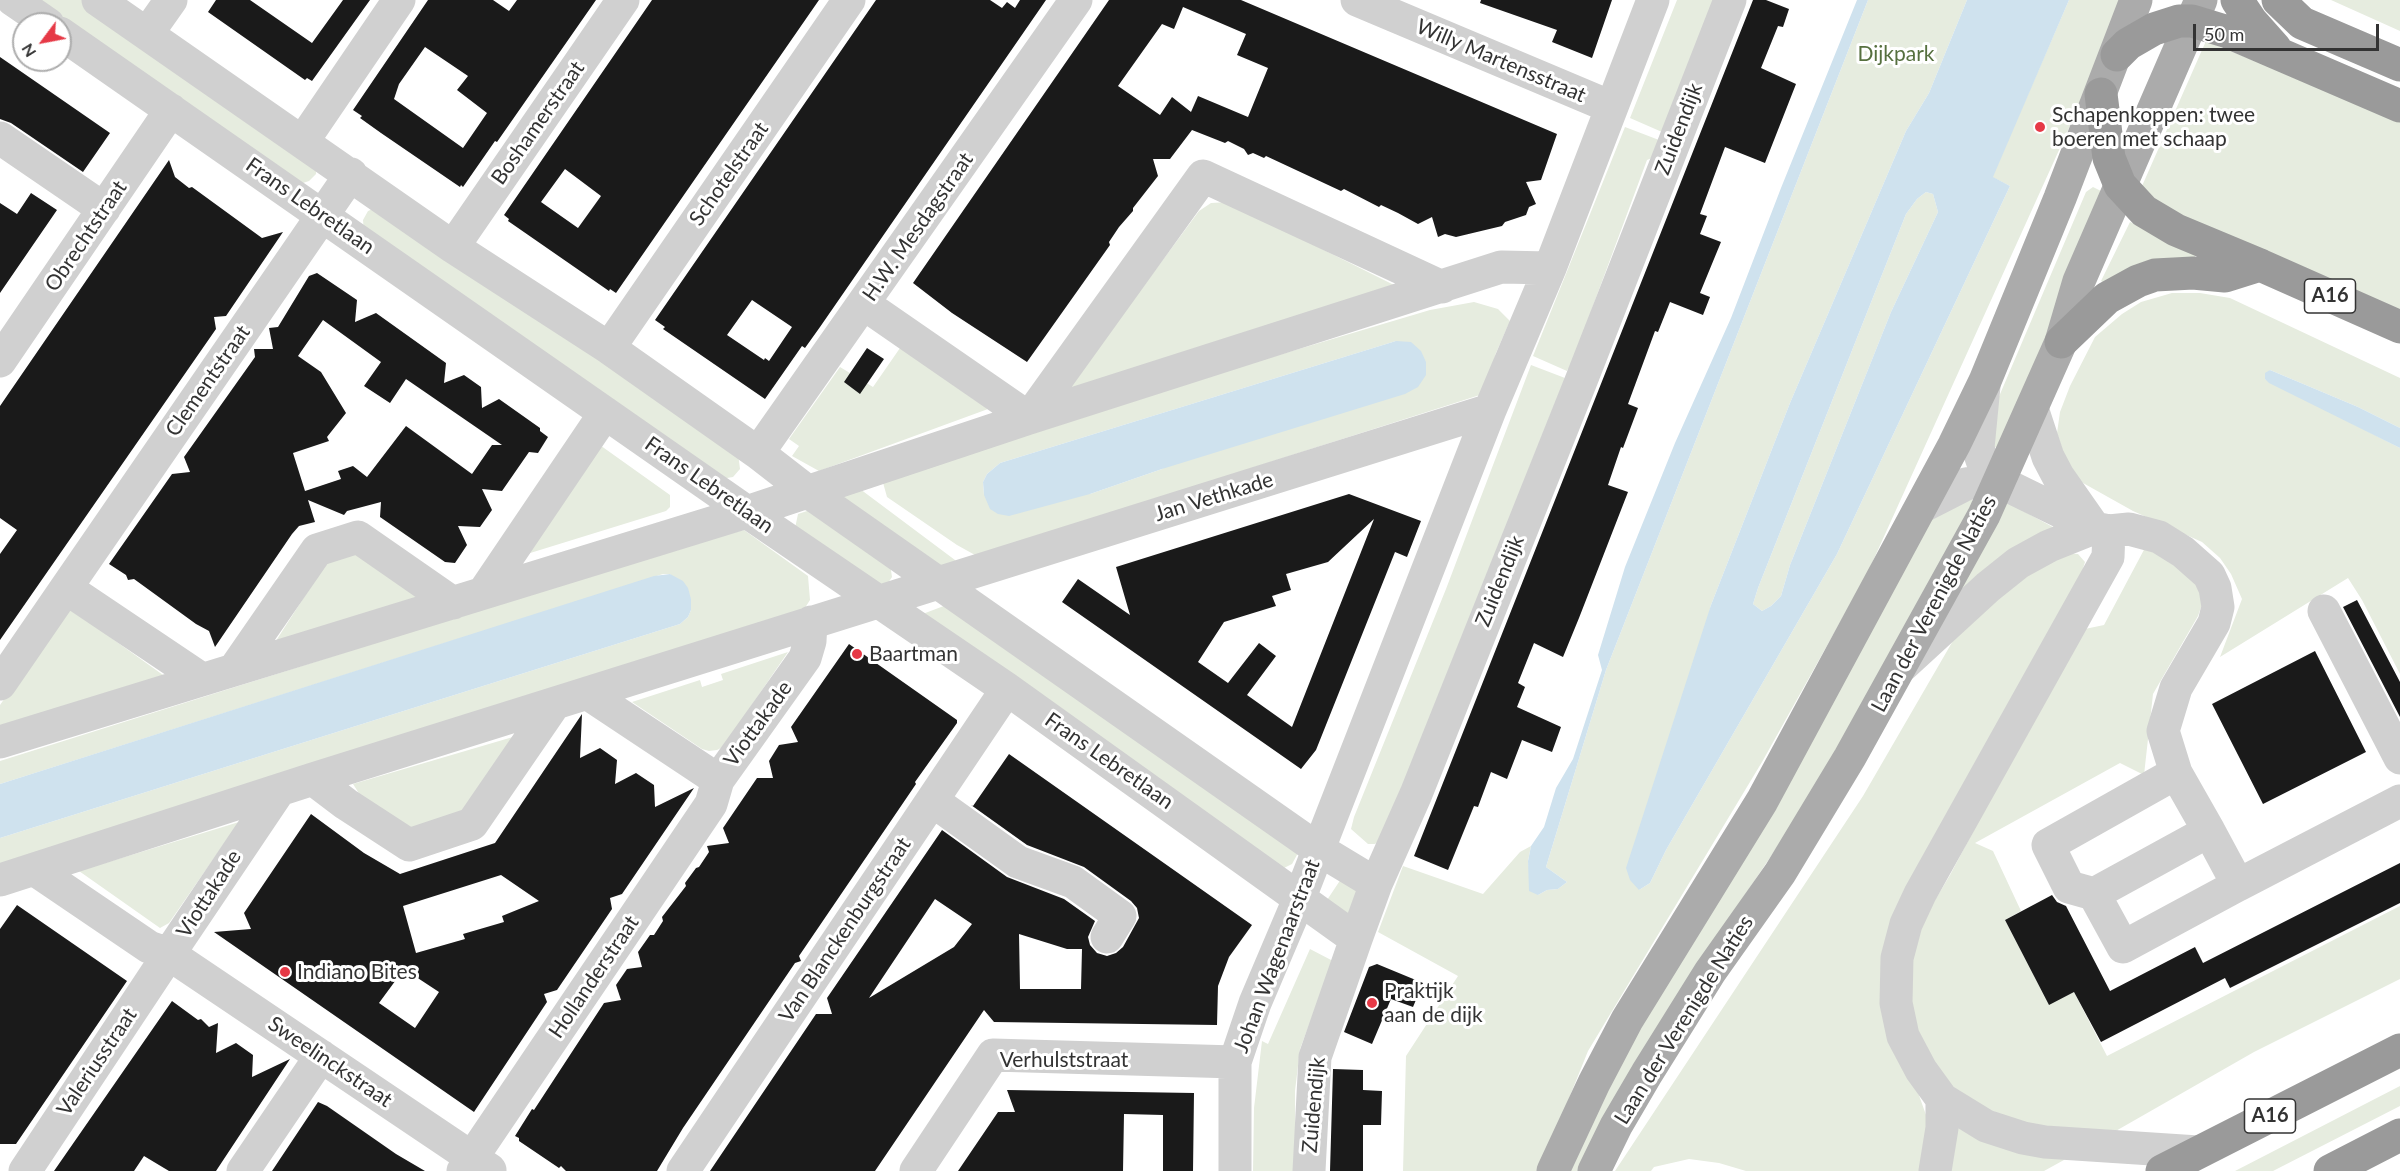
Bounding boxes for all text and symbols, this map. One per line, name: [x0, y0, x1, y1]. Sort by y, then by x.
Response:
north arrow: [12, 12, 72, 72]
scale bar: [2196, 12, 2382, 50]
street label: Willy Martensstraat: [1412, 14, 1590, 108]
text: 50 m: [2204, 23, 2244, 45]
text: N: [17, 40, 39, 61]
park label: Dijkpark: [1857, 41, 1935, 67]
street label: Boshamerstraat: [486, 56, 590, 190]
street label: Zuidendijk: [1650, 80, 1708, 178]
place label: Schapenkoppen: twee boeren met schaap: [2052, 102, 2255, 152]
street label: Schotelstraat: [684, 117, 774, 231]
marker: Schapenkoppen: twee boeren met schaap: [2033, 120, 2047, 134]
street label: H.W. Mesdagstraat: [857, 148, 979, 306]
street label: Frans Lebretlaan: [241, 152, 379, 260]
street label: Obrechtstraat: [40, 176, 132, 296]
road number: A16: [2304, 279, 2356, 313]
street label: Clementstraat: [160, 321, 256, 441]
street label: Frans Lebretlaan: [640, 431, 778, 539]
street label: Jan Vethkade: [1152, 467, 1276, 527]
street label: Laan der Verenigde Naties: [1866, 491, 2002, 717]
street label: Zuidendijk: [1470, 532, 1530, 630]
place label: Baartman: [869, 641, 958, 667]
marker: Baartman: [850, 647, 864, 661]
street label: Viottakade: [719, 676, 797, 772]
street label: Frans Lebretlaan: [1040, 707, 1178, 815]
street label: Van Blanckenburgstraat: [774, 833, 916, 1027]
street label: Viottakade: [171, 845, 247, 943]
street label: Johan Wagenaarstraat: [1229, 856, 1325, 1056]
street label: Hollanderstraat: [544, 911, 644, 1043]
street label: Laan der Verenigde Naties: [1609, 911, 1759, 1129]
place label: Indiano Bites: [297, 959, 417, 985]
marker: Indiano Bites: [278, 965, 292, 979]
place label: Praktijk aan de dijk: [1384, 978, 1483, 1028]
marker: Praktijk aan de dijk: [1365, 996, 1379, 1010]
street label: Valeriusstraat: [52, 1003, 142, 1121]
street label: Sweelinckstraat: [263, 1011, 397, 1113]
street label: Verhulststraat: [1000, 1047, 1128, 1073]
street label: Zuidendijk: [1297, 1056, 1331, 1154]
road number: A16: [2244, 1099, 2296, 1133]

